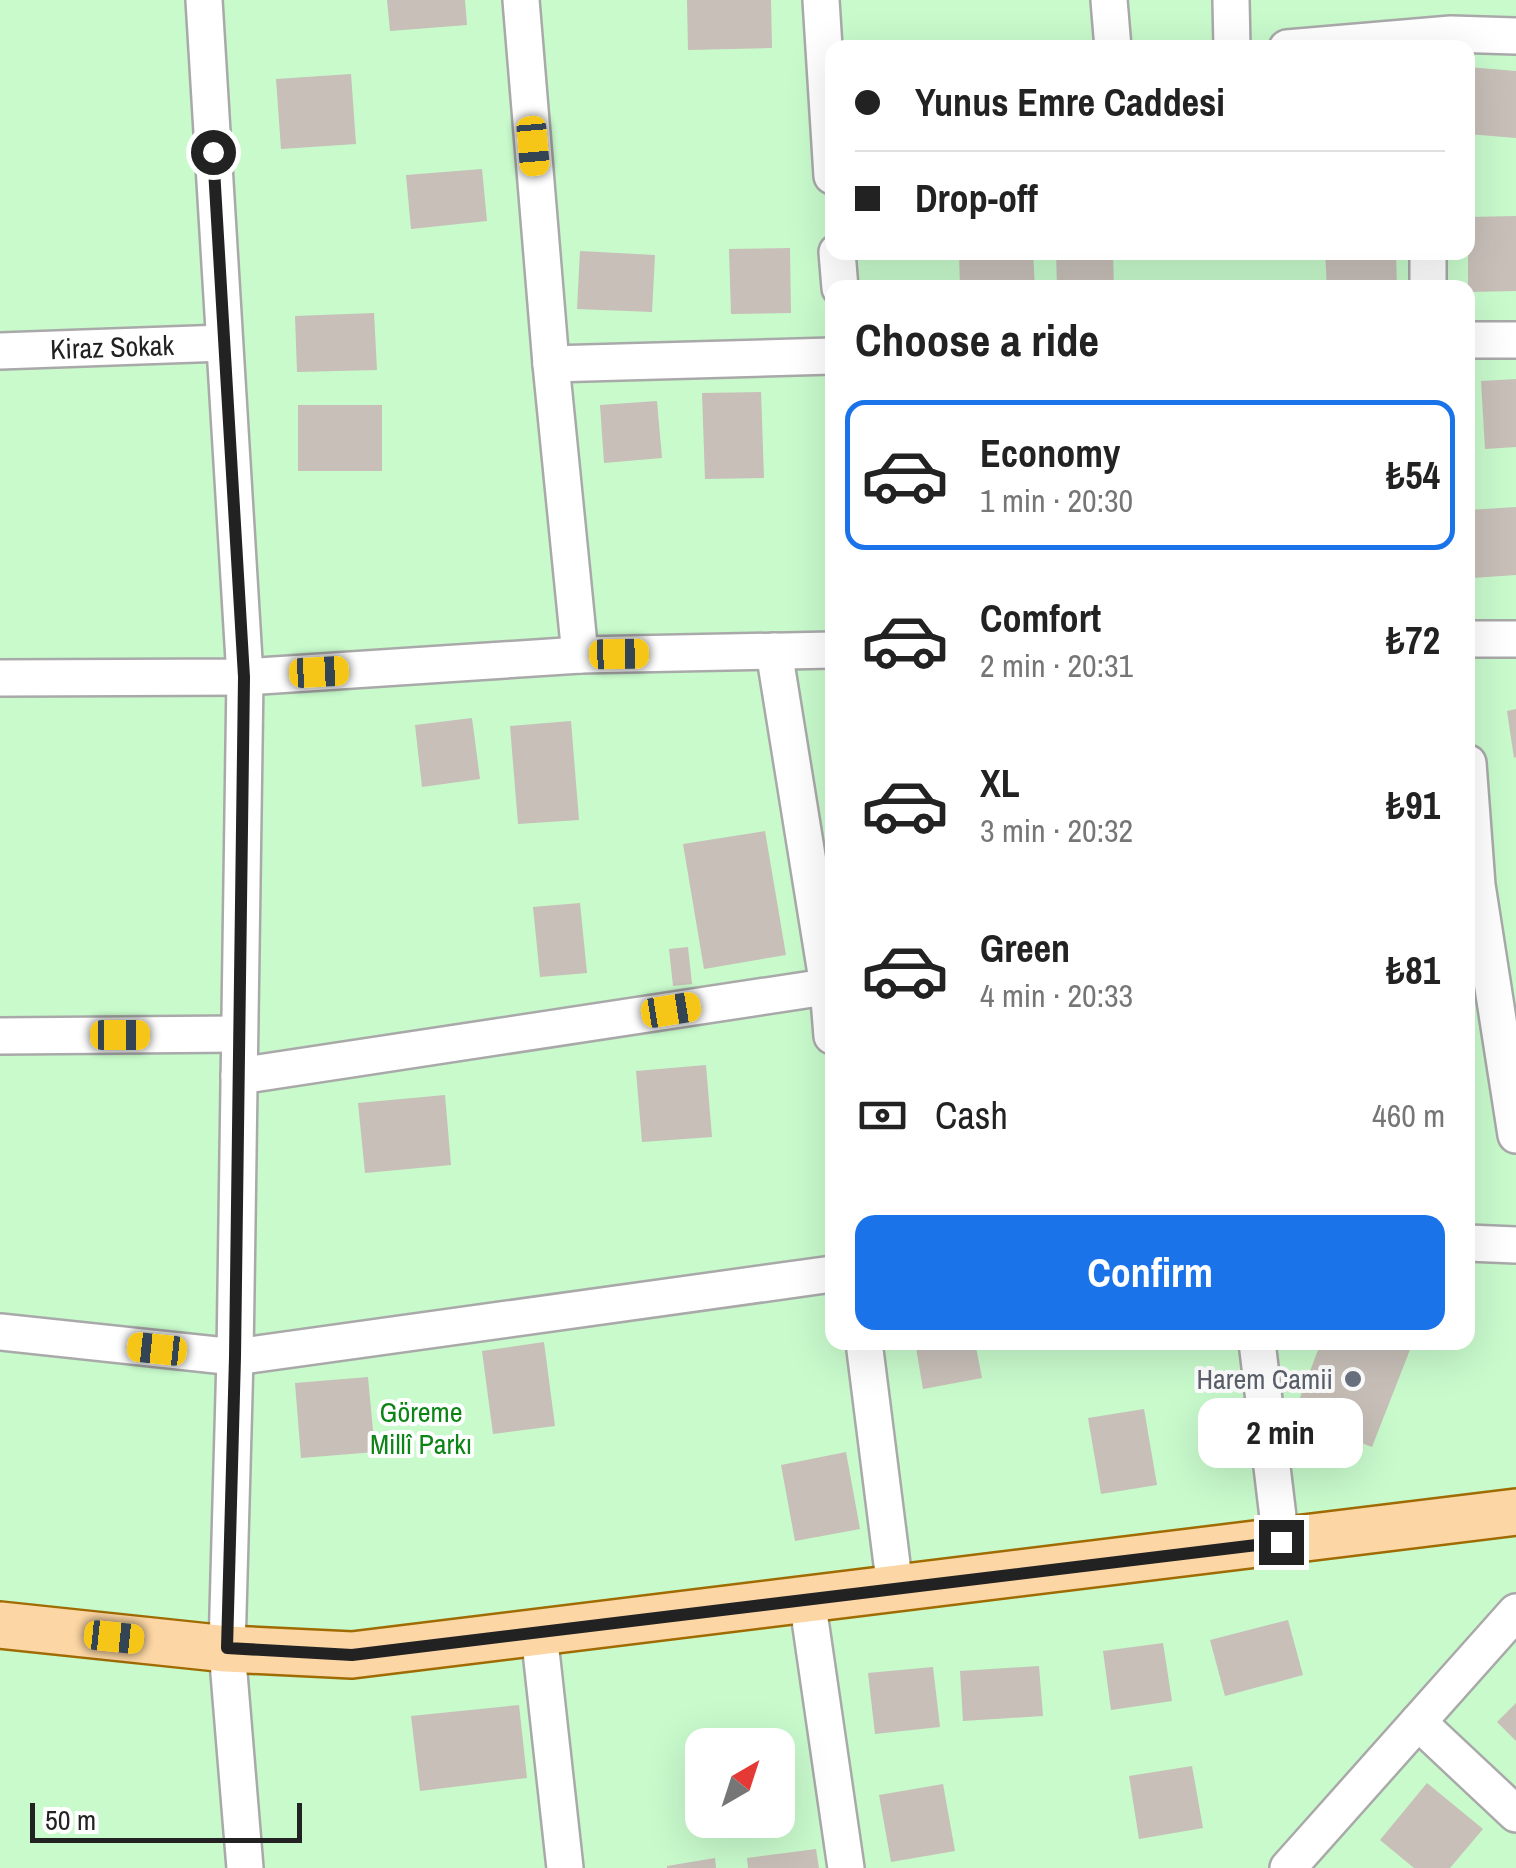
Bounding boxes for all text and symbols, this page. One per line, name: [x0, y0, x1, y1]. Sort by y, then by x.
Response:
text: Yunus Emre Caddesi: [915, 77, 1225, 128]
car: [515, 115, 551, 177]
route start: [191, 130, 236, 175]
text: Drop-off: [915, 173, 1038, 224]
text: Choose a ride: [855, 309, 1099, 370]
street label: Kiraz Sokak: [49, 326, 175, 368]
text: Economy: [980, 428, 1120, 479]
icon: car: [860, 430, 950, 520]
text: ₺54: [1386, 450, 1440, 501]
text: 1 min · 20:30: [980, 479, 1133, 522]
text: Comfort: [980, 593, 1101, 644]
icon: car: [860, 595, 950, 685]
text: ₺72: [1386, 615, 1440, 666]
car: [589, 638, 649, 670]
text: 2 min · 20:31: [980, 644, 1133, 687]
car: [288, 655, 350, 689]
text: XL: [980, 758, 1020, 809]
icon: car: [860, 760, 950, 850]
text: ₺91: [1386, 780, 1440, 831]
text: 3 min · 20:32: [980, 809, 1133, 852]
text: Green: [980, 923, 1070, 974]
icon: car: [860, 925, 950, 1015]
text: ₺81: [1386, 945, 1440, 996]
text: 4 min · 20:33: [980, 974, 1133, 1017]
car: [639, 990, 703, 1030]
car: [90, 1020, 150, 1050]
icon: cash: [855, 1088, 910, 1143]
text: Cash: [935, 1090, 1008, 1141]
text: 460 m: [1372, 1094, 1445, 1137]
button: Confirm: [855, 1215, 1445, 1330]
car: [126, 1331, 188, 1367]
place label: Harem Camii: [1196, 1360, 1333, 1398]
marker: Harem Camii: [1342, 1368, 1364, 1390]
park label: Göreme Millî Parkı: [370, 1393, 472, 1463]
callout: 2 min: [1198, 1397, 1364, 1467]
text: 2 min: [1246, 1411, 1315, 1454]
route end: [1259, 1520, 1304, 1565]
car: [83, 1619, 145, 1655]
north arrow: [685, 1728, 795, 1838]
map controls: [685, 1728, 795, 1838]
scale bar: [30, 1798, 302, 1842]
text: 50 m: [45, 1801, 96, 1839]

